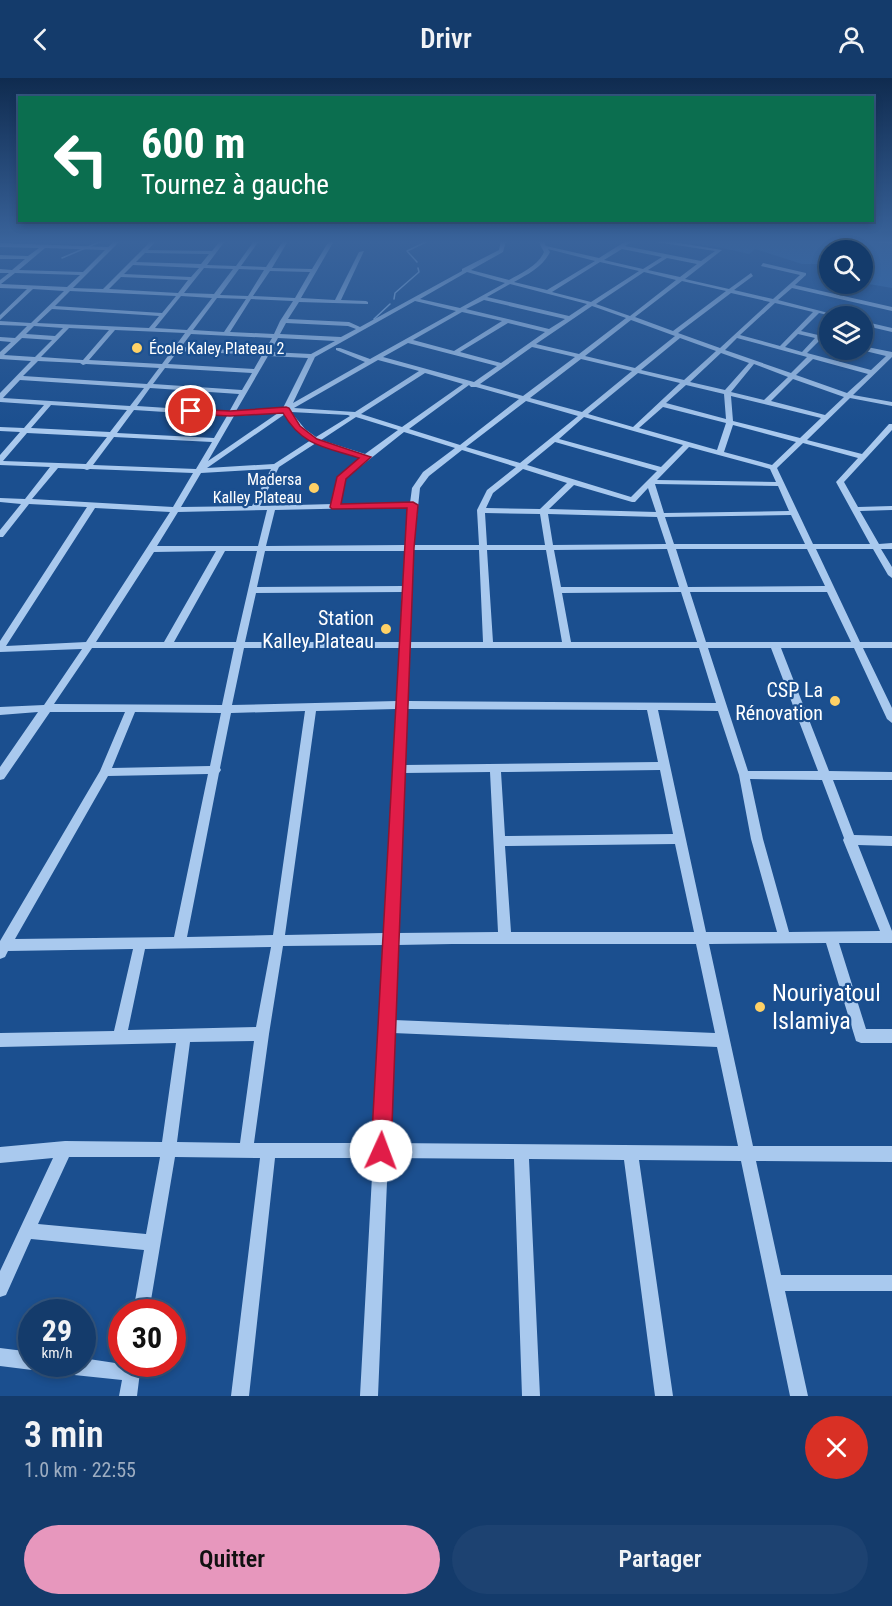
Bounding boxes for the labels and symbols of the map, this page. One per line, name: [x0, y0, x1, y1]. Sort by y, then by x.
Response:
place label: École Kaley Plateau 2: [149, 339, 284, 358]
marker: École Kaley Plateau 2: [130, 341, 144, 355]
pin: [165, 385, 216, 436]
place label: Madersa Kalley Plateau: [213, 470, 302, 507]
marker: Madersa Kalley Plateau: [307, 481, 321, 495]
place label: Station Kalley Plateau: [262, 606, 374, 653]
marker: Station Kalley Plateau: [379, 622, 393, 636]
place label: CSP La Rénovation: [735, 678, 823, 725]
marker: CSP La Rénovation: [828, 694, 842, 708]
place label: Nouriyatoul Islamiya: [772, 979, 881, 1035]
marker: Nouriyatoul Islamiya: [753, 1000, 767, 1014]
position arrow: [349, 1119, 413, 1183]
speed limit sign: 30: [108, 1299, 186, 1377]

